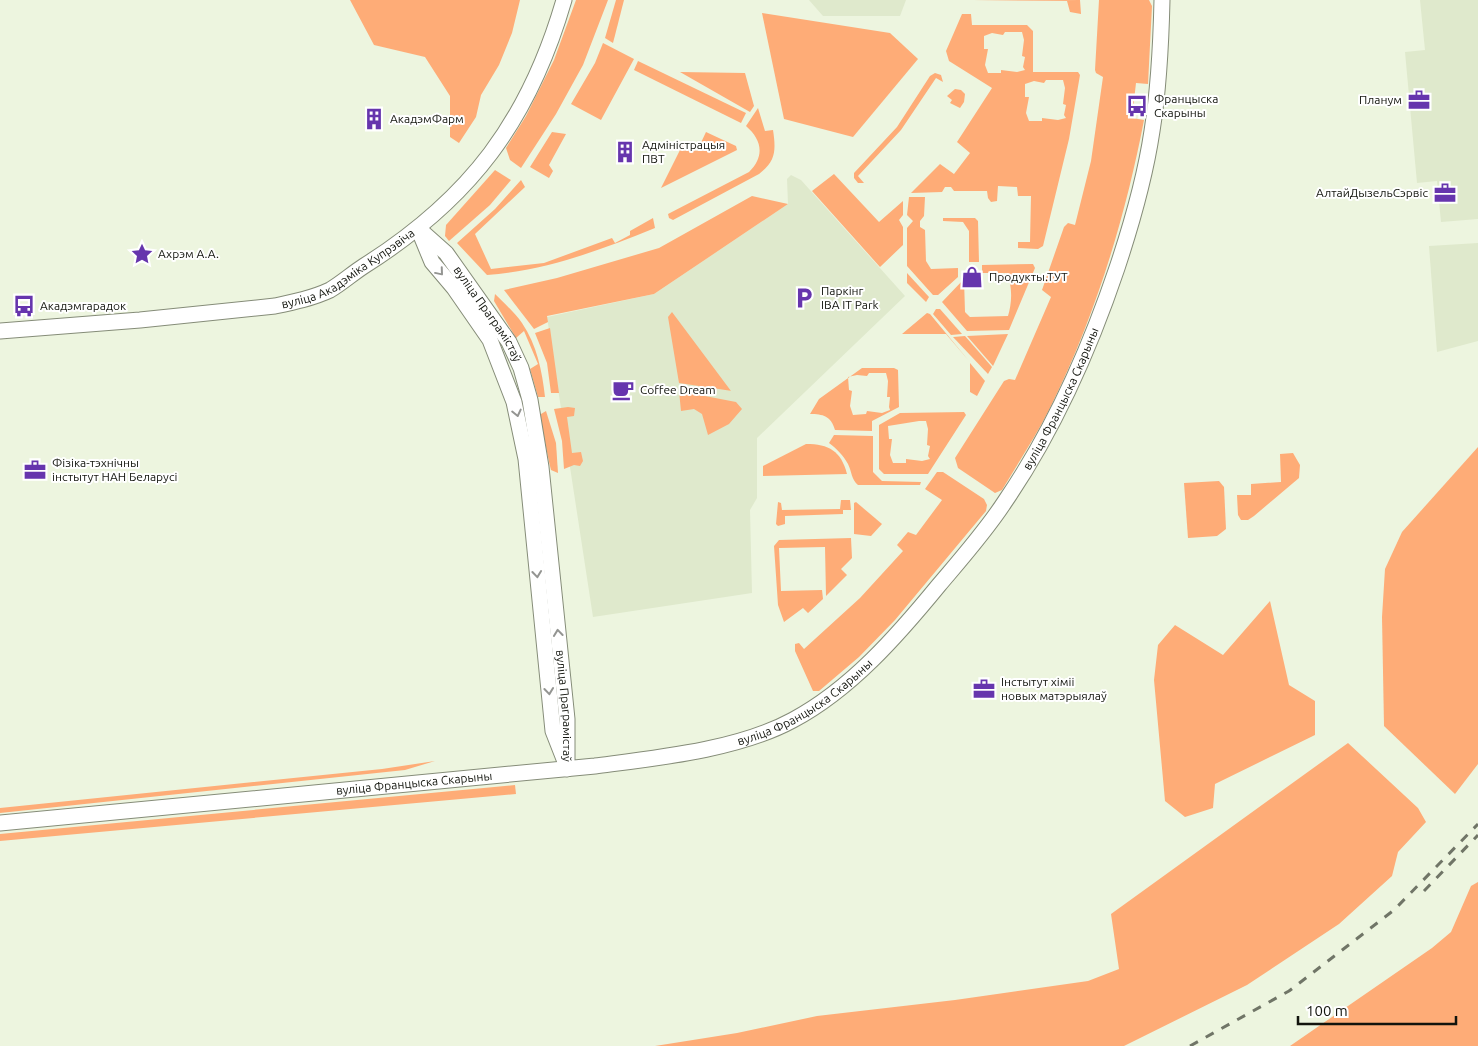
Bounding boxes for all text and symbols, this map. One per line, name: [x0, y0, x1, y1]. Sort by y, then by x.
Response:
office icon: Планум: [1406, 87, 1432, 113]
place label: Францыска Скарыны: [1154, 92, 1218, 119]
bus stop icon: Францыска Скарыны: [1124, 93, 1150, 119]
place label: Планум: [1359, 93, 1402, 106]
building icon: АкадэмФарм: [361, 106, 387, 132]
place label: АкадэмФарм: [390, 112, 464, 125]
place label: Адміністрацыя ПВТ: [642, 138, 725, 165]
building icon: Адміністрацыя ПВТ: [612, 139, 638, 165]
office icon: АлтайДызельСэрвіс: [1432, 180, 1458, 206]
place label: АлтайДызельСэрвіс: [1316, 186, 1428, 199]
street label: вуліца Акадэміка Купрэвіча: [280, 226, 417, 310]
place icon: Ахрэм А.А.: [129, 241, 155, 267]
place label: Ахрэм А.А.: [158, 247, 219, 260]
street label: вуліца Праграмістаў: [451, 263, 524, 364]
shop icon: Продукты.ТУТ: [959, 264, 985, 290]
one-way arrow: [435, 266, 443, 275]
place label: Продукты.ТУТ: [989, 270, 1068, 283]
place label: Паркінг IBA IT Park: [821, 284, 879, 311]
parking icon: Паркінг IBA IT Park: [791, 285, 817, 311]
bus stop icon: Акадэмгарадок: [11, 293, 37, 319]
place label: Акадэмгарадок: [40, 299, 126, 312]
street label: вуліца Францыска Скарыны: [1020, 326, 1101, 472]
cafe icon: Coffee Dream: [610, 377, 636, 403]
place label: Coffee Dream: [640, 383, 716, 396]
one-way arrow: [511, 409, 522, 418]
place label: Фізіка-тэхнічны інстытут НАН Беларусі: [52, 456, 177, 483]
office icon: Фізіка-тэхнічны інстытут НАН Беларусі: [22, 457, 48, 483]
one-way arrow: [532, 571, 543, 579]
one-way arrow: [553, 629, 564, 637]
street label: вуліца Праграмістаў: [554, 649, 574, 762]
street label: вуліца Францыска Скарыны: [736, 656, 875, 747]
place label: Інстытут хіміі новых матэрыялаў: [1001, 675, 1107, 702]
office icon: Інстытут хіміі новых матэрыялаў: [971, 676, 997, 702]
one-way arrow: [544, 687, 555, 695]
street label: вуліца Францыска Скарыны: [335, 769, 493, 797]
scale bar: [1298, 994, 1456, 1026]
text: 100 m: [1306, 1002, 1348, 1019]

